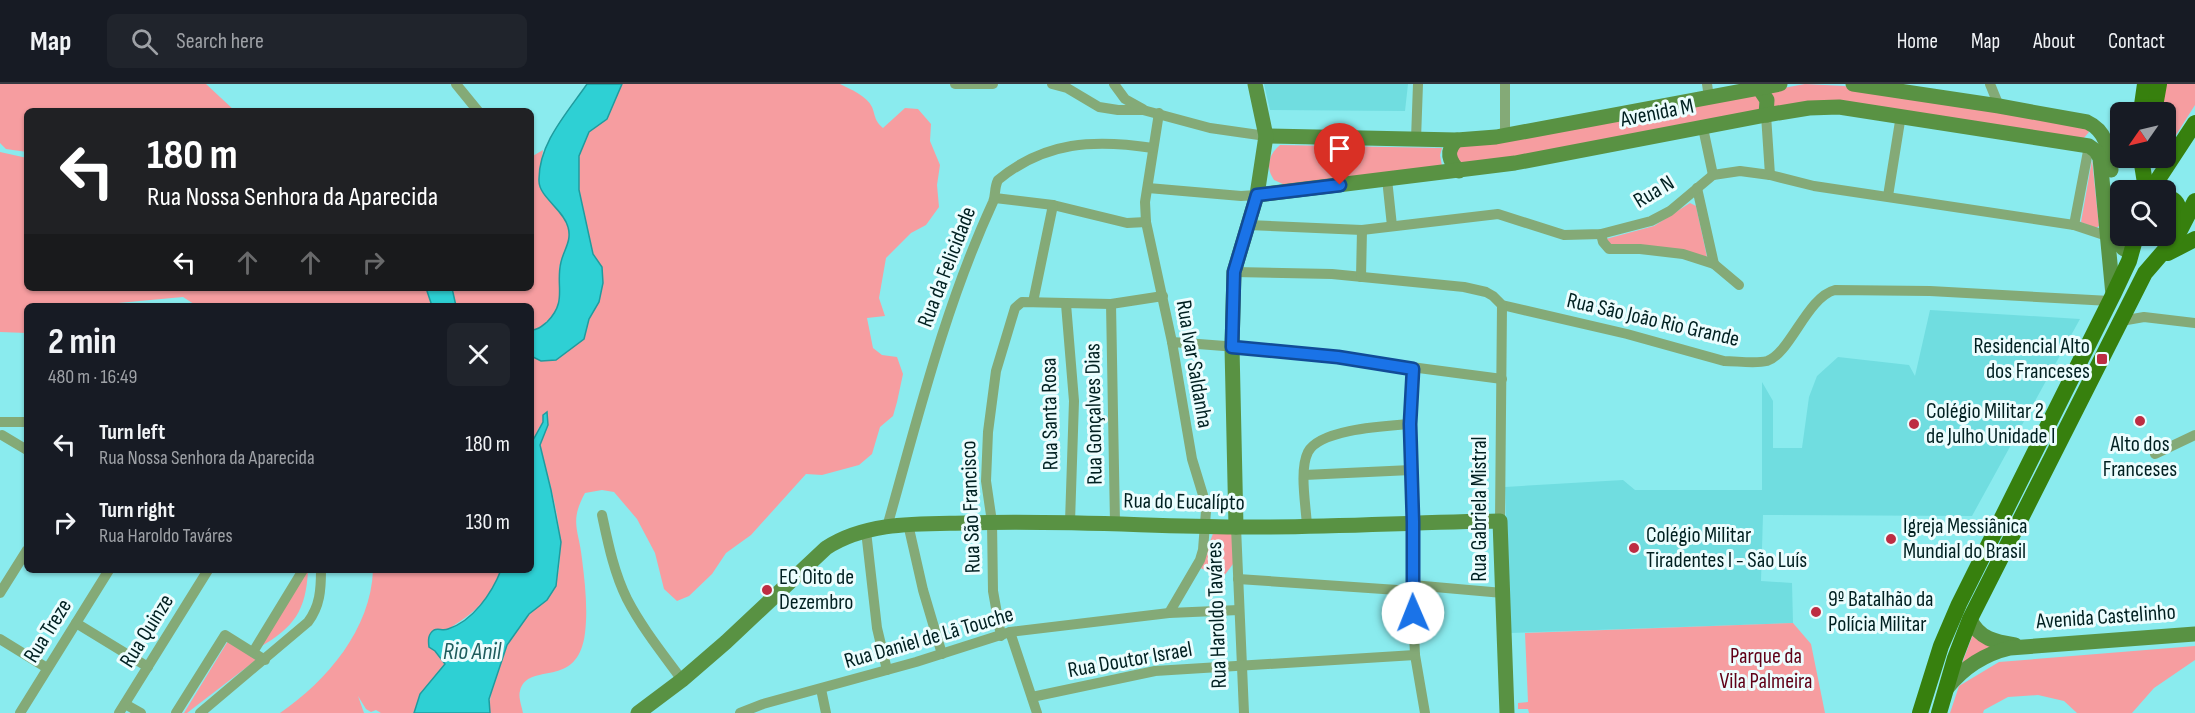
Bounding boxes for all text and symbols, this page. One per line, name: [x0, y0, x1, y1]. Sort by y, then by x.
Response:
search box: [107, 14, 527, 68]
text: Map: [30, 25, 71, 58]
icon: search: [128, 25, 161, 58]
text: Search here: [176, 28, 264, 55]
text: Home: [1897, 29, 1938, 54]
text: Map: [1971, 29, 2000, 54]
text: About: [2033, 29, 2075, 54]
text: Contact: [2108, 29, 2165, 54]
street label: Avenida M: [1617, 93, 1696, 134]
north arrow: [2110, 102, 2176, 168]
map controls: [2110, 102, 2176, 246]
pin: [1314, 123, 1365, 185]
text: 180 m: [147, 130, 238, 181]
icon: left: [48, 132, 126, 210]
icon: arrive: [1323, 132, 1356, 165]
street label: Rua N: [1629, 169, 1679, 215]
button: search: [2110, 180, 2176, 246]
text: Rua Nossa Senhora da Aparecida: [147, 181, 438, 213]
street label: Rua da Felicidade: [912, 203, 982, 331]
icon: left: [168, 246, 201, 279]
icon: ahead: [231, 246, 264, 279]
icon: ahead: [294, 246, 327, 279]
icon: right: [357, 246, 390, 279]
street label: Rua São João Rio Grande: [1564, 287, 1742, 353]
street label: Rua Ivar Saldanha: [1169, 298, 1219, 430]
text: 2 min: [48, 321, 117, 364]
button: close: [447, 323, 510, 386]
place label: Residencial Alto dos Franceses: [1973, 333, 2090, 385]
street label: Rua Gonçalves Dias: [1079, 343, 1109, 485]
marker: Residencial Alto dos Franceses: [2095, 352, 2109, 366]
street label: Rua Santa Rosa: [1036, 357, 1064, 471]
text: 480 m · 16:49: [48, 365, 137, 389]
place label: Colégio Militar 2 de Julho Unidade I: [1926, 398, 2055, 450]
marker: Alto dos Franceses: [2133, 414, 2147, 428]
marker: Colégio Militar 2 de Julho Unidade I: [1907, 417, 1921, 431]
text: Turn left: [99, 419, 165, 446]
icon: left: [48, 428, 81, 461]
text: 180 m: [465, 431, 510, 458]
place label: Alto dos Franceses: [2103, 431, 2177, 483]
street label: Rua Gabriela Mistral: [1466, 436, 1493, 582]
street label: Rua São Francisco: [955, 440, 987, 574]
text: Rua Nossa Senhora da Aparecida: [99, 446, 315, 470]
street label: Rua do Eucalípto: [1123, 487, 1245, 517]
text: Turn right: [99, 497, 175, 524]
icon: right: [48, 506, 81, 539]
text: 130 m: [466, 509, 510, 536]
place label: Igreja Messiânica Mundial do Brasil: [1903, 513, 2027, 565]
place label: Colégio Militar Tiradentes I - São Luís: [1646, 522, 1807, 574]
text: Rua Haroldo Taváres: [99, 524, 233, 548]
marker: Igreja Messiânica Mundial do Brasil: [1884, 532, 1898, 546]
street label: Rua Haroldo Taváres: [1201, 541, 1233, 689]
marker: Colégio Militar Tiradentes I - São Luís: [1627, 541, 1641, 555]
place label: EC Oito de Dezembro: [779, 564, 854, 616]
position arrow: [1381, 581, 1445, 645]
marker: EC Oito de Dezembro: [760, 583, 774, 597]
place label: 9º Batalhão da Polícia Militar: [1828, 586, 1934, 638]
street label: Rua Quinze: [114, 589, 180, 673]
street label: Rua Treze: [18, 594, 78, 668]
street label: Avenida Castelinho: [2034, 599, 2177, 635]
street label: Rua Daniel de Lã Touche: [841, 601, 1017, 675]
marker: 9º Batalhão da Polícia Militar: [1809, 605, 1823, 619]
street label: Rua Doutor Israel: [1066, 636, 1194, 684]
water label: Rio Anil: [443, 637, 502, 666]
park label: Parque da Vila Palmeira: [1719, 643, 1813, 695]

